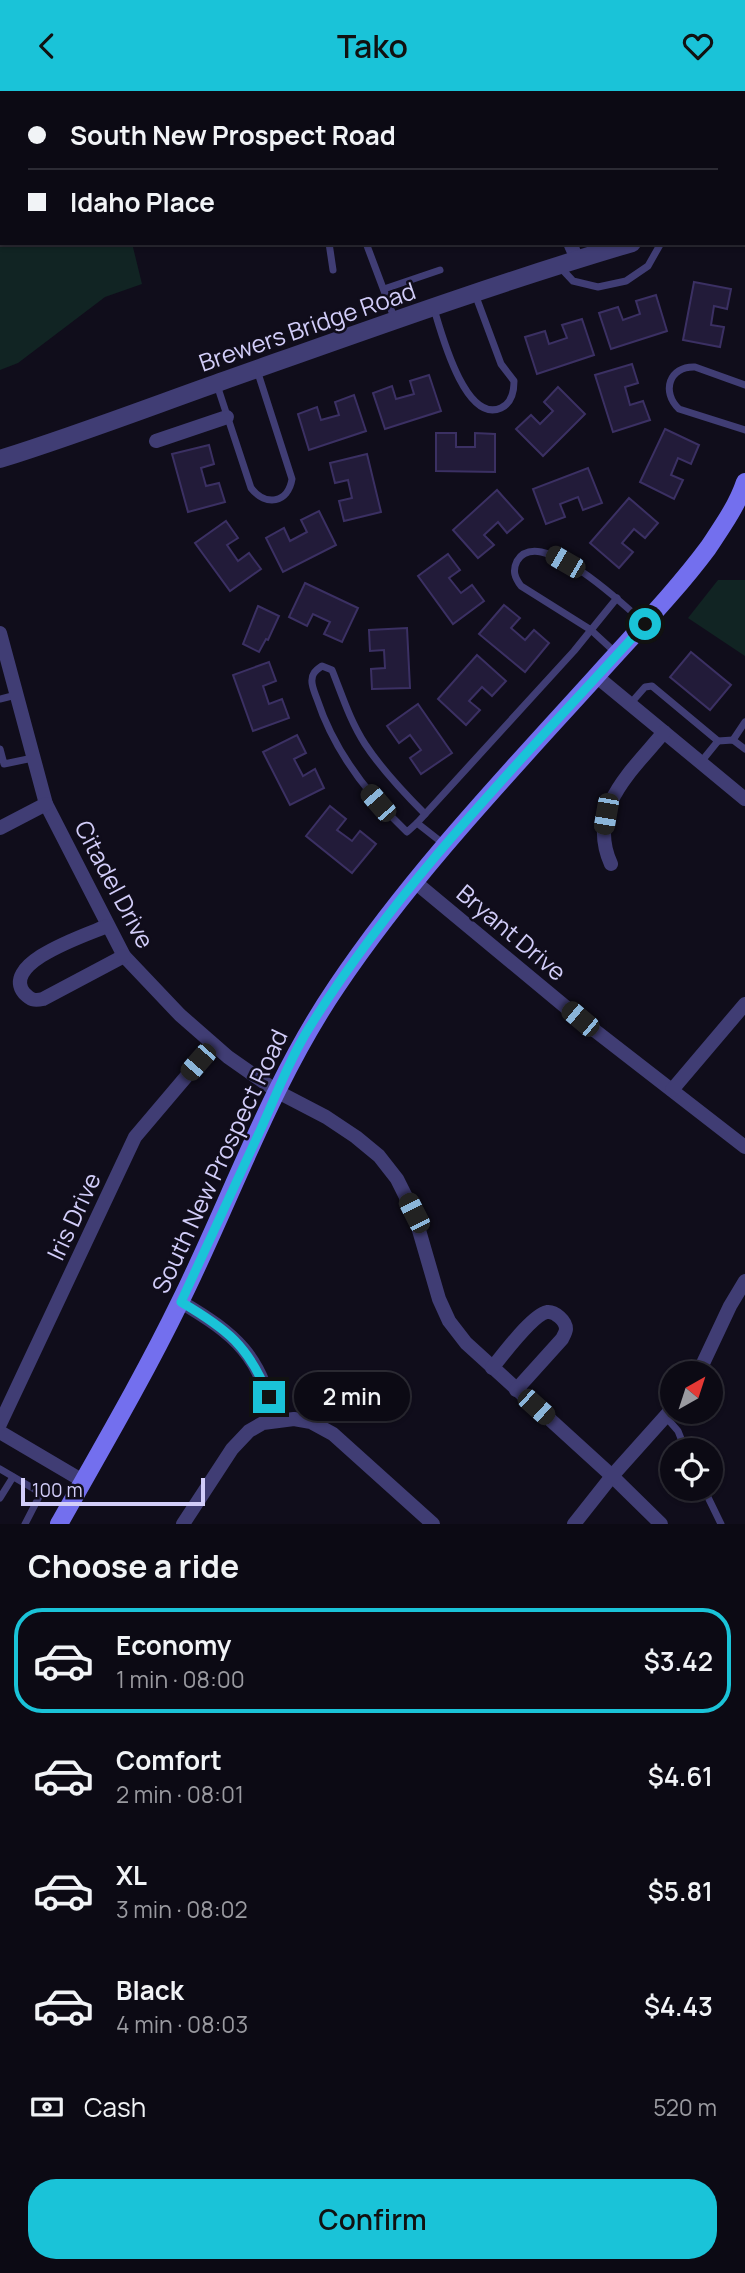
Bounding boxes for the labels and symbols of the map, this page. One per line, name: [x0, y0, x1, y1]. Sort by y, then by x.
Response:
street label: Brewers Bridge Road: [194, 273, 420, 379]
car: [542, 542, 589, 582]
route start: [629, 608, 661, 640]
car: [357, 780, 400, 826]
car: [593, 791, 620, 837]
street label: Citadel Drive: [67, 814, 163, 954]
street label: Bryant Drive: [450, 876, 574, 988]
car: [558, 997, 603, 1041]
street label: South New Prospect Road: [143, 1024, 295, 1298]
car: [177, 1039, 220, 1085]
street label: Iris Drive: [38, 1167, 108, 1265]
car: [396, 1190, 433, 1236]
north arrow: [660, 1361, 723, 1425]
callout: 2 min: [294, 1373, 409, 1421]
route end: [253, 1381, 285, 1413]
car: [514, 1385, 559, 1429]
scale bar: [21, 1475, 205, 1507]

